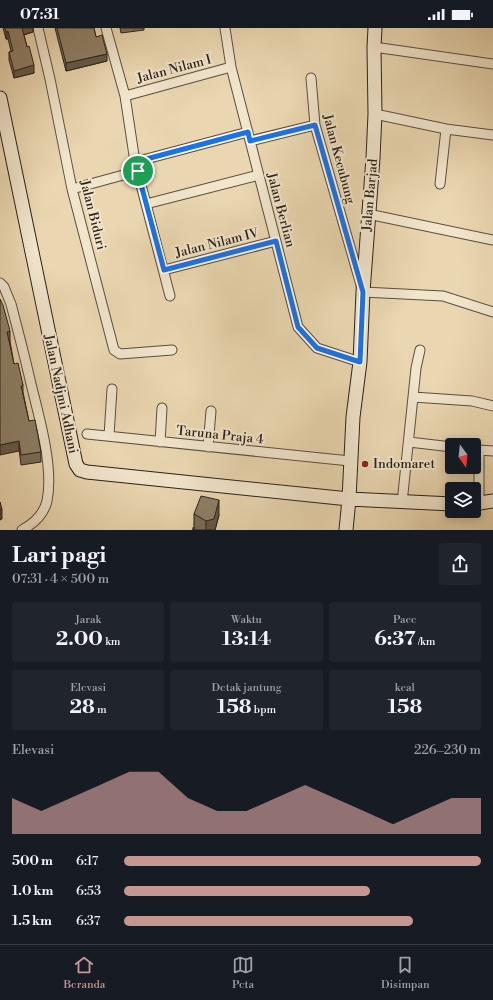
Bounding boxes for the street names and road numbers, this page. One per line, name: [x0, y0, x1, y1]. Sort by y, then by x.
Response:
street label: Jalan Nilam I: [134, 51, 213, 87]
street label: Jalan Kecubung: [319, 111, 359, 206]
street label: Jalan Barjad: [359, 157, 381, 233]
street label: Jalan Berlian: [263, 170, 299, 249]
street label: Jalan Biduri: [76, 177, 109, 252]
street label: Jalan Nilam IV: [173, 225, 261, 261]
street label: Jalan Nadjmi Adhani: [40, 332, 81, 455]
street label: Taruna Praja 4: [176, 422, 265, 448]

